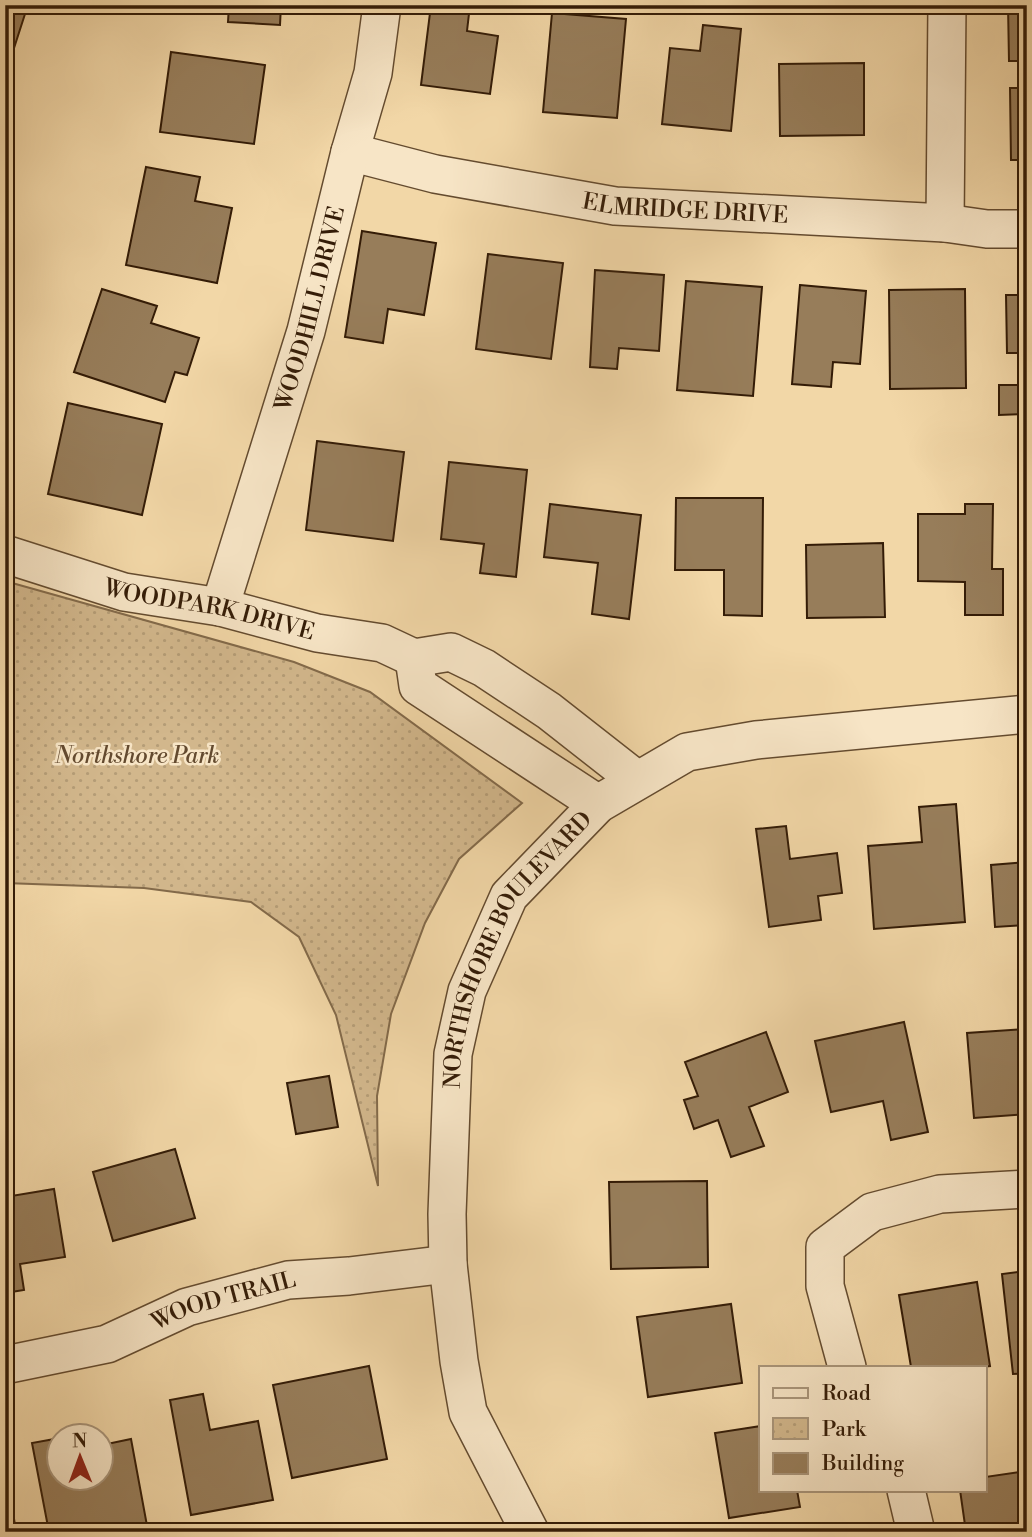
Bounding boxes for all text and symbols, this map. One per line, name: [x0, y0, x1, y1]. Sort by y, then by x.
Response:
street label: ELMRIDGE DRIVE: [580, 187, 789, 230]
street label: WOODHILL DRIVE: [269, 203, 351, 415]
street label: WOODPARK DRIVE: [99, 573, 318, 647]
park label: Northshore Park: [54, 742, 219, 770]
street label: NORTHSHORE BOULEVARD: [439, 806, 598, 1089]
street label: WOOD TRAIL: [146, 1266, 299, 1337]
legend: [759, 1366, 986, 1492]
text: Road: [822, 1381, 871, 1407]
text: Park: [822, 1417, 867, 1443]
north arrow: [46, 1422, 116, 1492]
text: N: [72, 1429, 87, 1453]
text: Building: [821, 1451, 904, 1477]

